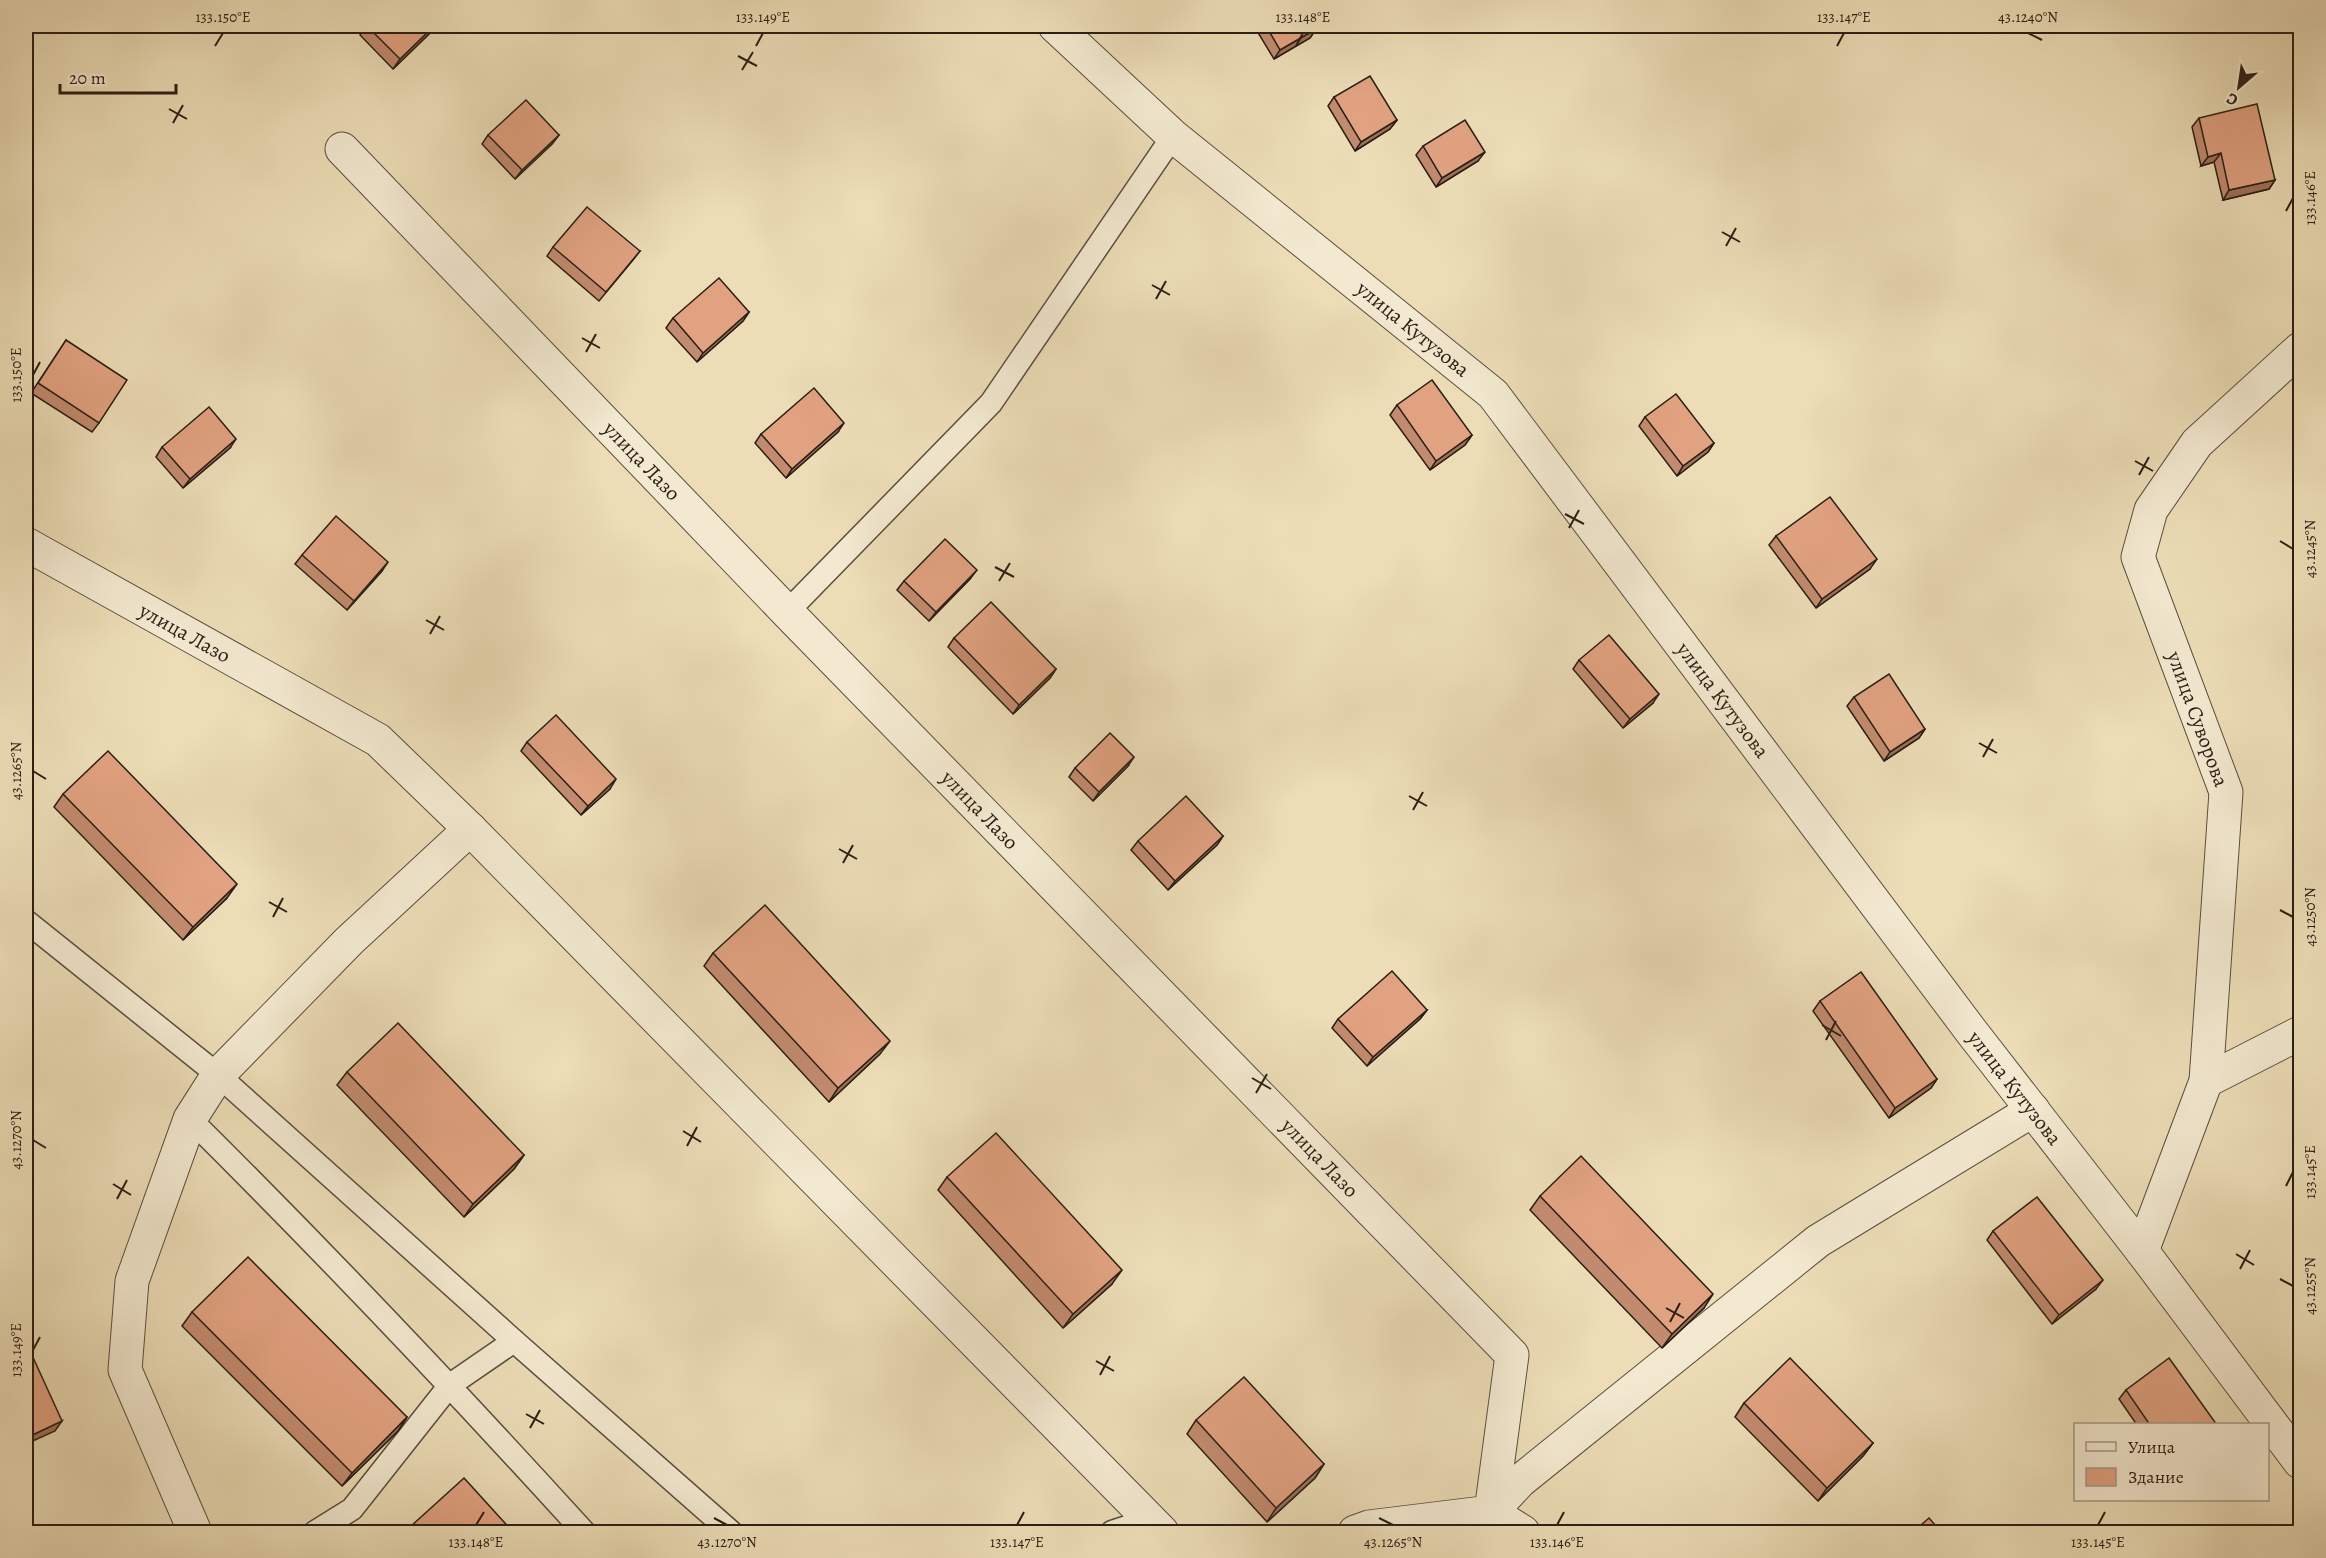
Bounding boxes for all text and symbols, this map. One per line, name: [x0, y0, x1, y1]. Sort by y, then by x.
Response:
text: 133.150°E: [195, 7, 251, 27]
text: 133.149°E: [736, 7, 790, 27]
text: 133.148°E: [1276, 7, 1330, 27]
text: 133.147°E: [1817, 7, 1871, 27]
text: 43.1240°N: [1998, 7, 2058, 27]
scale bar: [60, 57, 176, 95]
north arrow: [2209, 57, 2269, 117]
text: 20 m: [69, 66, 106, 90]
text: С: [2222, 87, 2242, 111]
text: 133.146°E: [2300, 171, 2320, 225]
street label: улица Кутузова: [1350, 274, 1476, 384]
text: 133.150°E: [6, 347, 26, 403]
street label: улица Лазо: [596, 414, 687, 507]
text: 43.1245°N: [2300, 520, 2320, 578]
street label: улица Лазо: [133, 596, 236, 670]
street label: улица Кутузова: [1670, 636, 1776, 764]
street label: улица Суворова: [2160, 646, 2236, 791]
text: 43.1265°N: [6, 742, 26, 800]
street label: улица Лазо: [934, 763, 1025, 856]
text: 43.1250°N: [2300, 887, 2320, 947]
street label: улица Кутузова: [1961, 1024, 2069, 1151]
text: 43.1270°N: [6, 1110, 26, 1170]
street label: улица Лазо: [1274, 1111, 1365, 1204]
text: 133.145°E: [2300, 1145, 2320, 1199]
text: 43.1255°N: [2300, 1257, 2320, 1315]
text: 133.149°E: [6, 1323, 26, 1377]
legend: [2074, 1423, 2269, 1501]
text: Улица: [2128, 1435, 2176, 1459]
text: Здание: [2128, 1465, 2184, 1489]
text: 133.148°E: [449, 1532, 503, 1552]
text: 43.1270°N: [697, 1532, 757, 1552]
text: 133.147°E: [990, 1532, 1044, 1552]
text: 43.1265°N: [1364, 1532, 1422, 1552]
text: 133.146°E: [1530, 1532, 1584, 1552]
text: 133.145°E: [2071, 1532, 2125, 1552]

